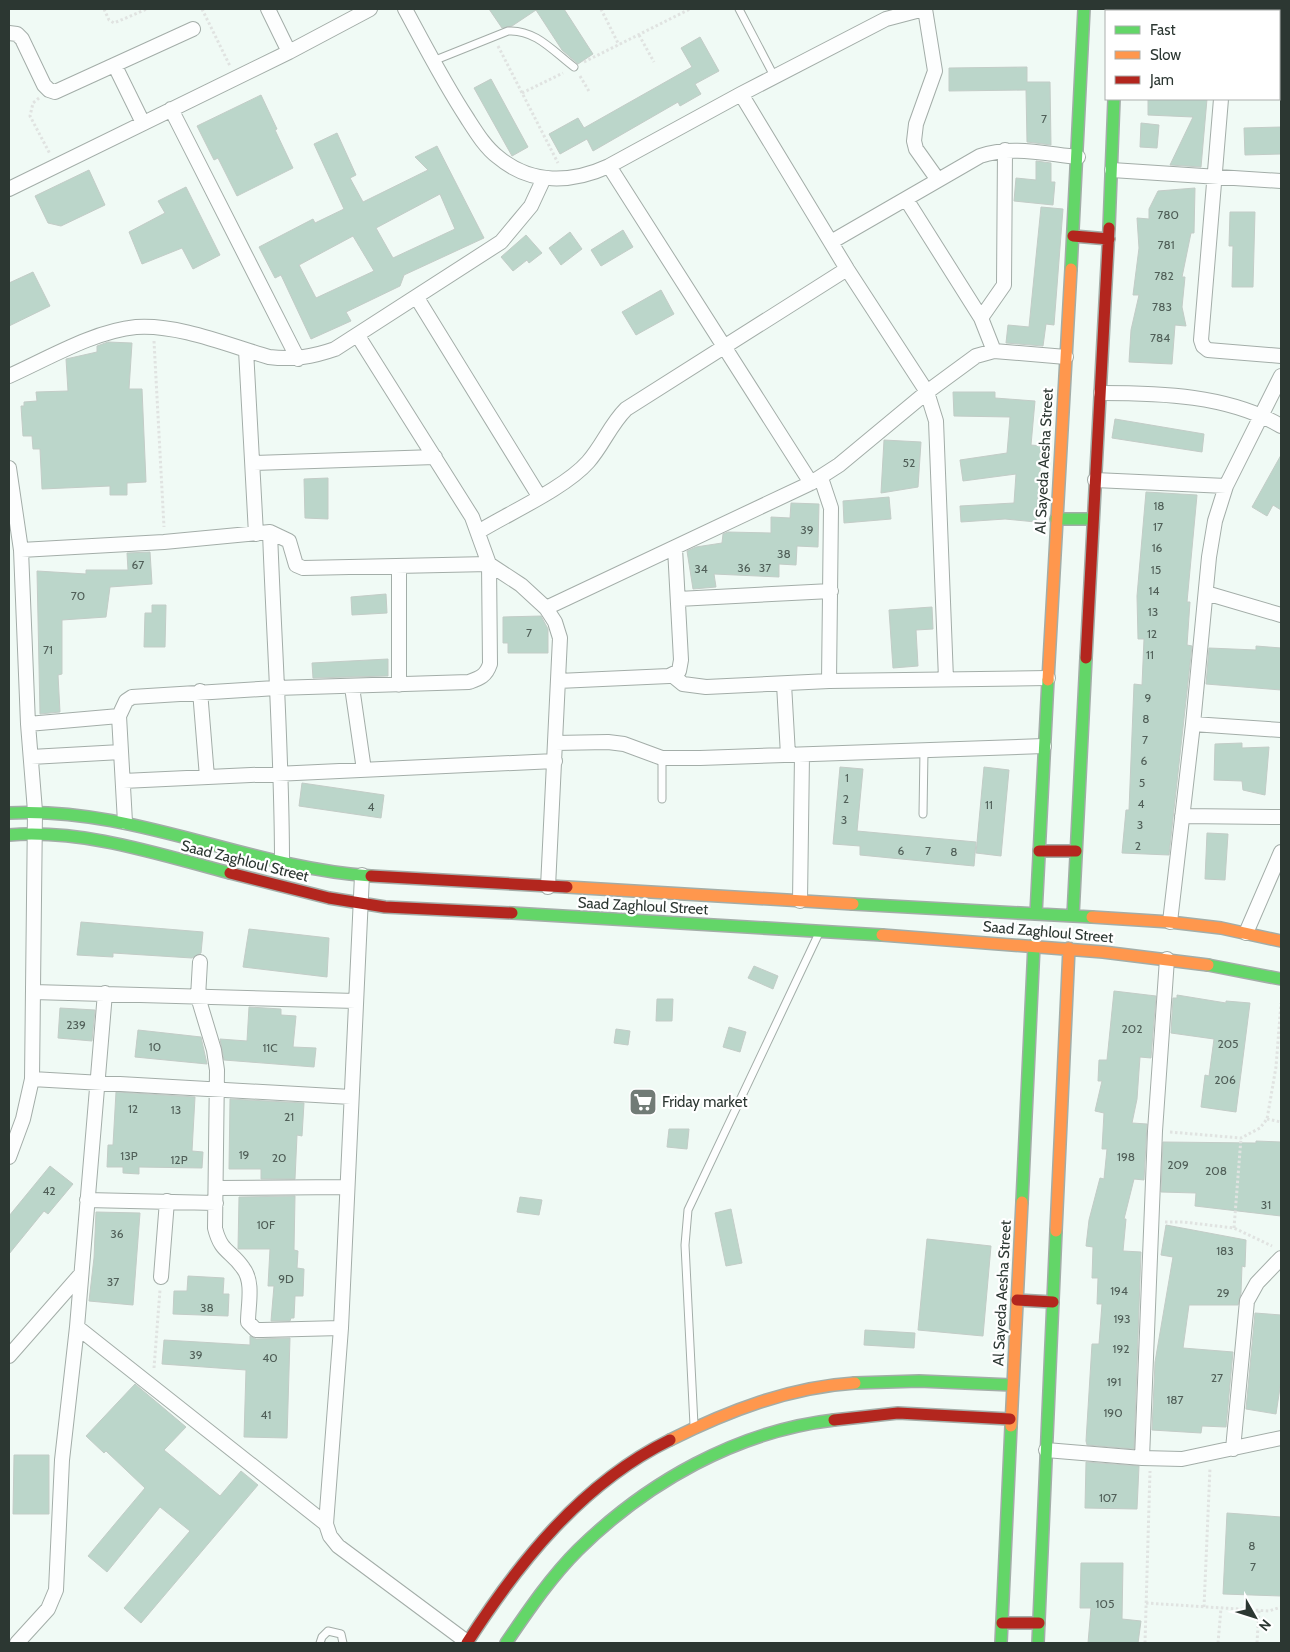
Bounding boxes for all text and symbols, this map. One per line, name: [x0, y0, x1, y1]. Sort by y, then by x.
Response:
legend: [1105, 10, 1280, 100]
text: Fast: [1150, 21, 1175, 39]
text: Slow: [1150, 46, 1181, 64]
text: Jam: [1149, 71, 1174, 89]
house number: 7: [1041, 111, 1047, 126]
house number: 780: [1157, 207, 1179, 222]
house number: 781: [1157, 237, 1175, 252]
house number: 782: [1154, 268, 1174, 283]
house number: 783: [1152, 299, 1172, 314]
house number: 784: [1150, 330, 1170, 345]
street label: Al Sayeda Aesha Street: [1031, 388, 1057, 534]
house number: 52: [903, 455, 915, 470]
house number: 18: [1153, 498, 1165, 513]
house number: 17: [1153, 519, 1163, 534]
house number: 39: [800, 522, 814, 537]
house number: 16: [1152, 540, 1163, 555]
house number: 38: [777, 546, 791, 561]
house number: 67: [132, 557, 144, 572]
house number: 36: [737, 560, 751, 575]
house number: 37: [759, 560, 771, 575]
house number: 34: [694, 561, 708, 576]
house number: 15: [1151, 562, 1161, 577]
house number: 14: [1149, 583, 1159, 598]
house number: 70: [71, 588, 85, 603]
house number: 13: [1148, 604, 1158, 619]
house number: 7: [526, 625, 532, 640]
house number: 12: [1147, 626, 1157, 641]
house number: 71: [43, 642, 53, 657]
house number: 11: [1146, 647, 1154, 662]
house number: 9: [1145, 690, 1152, 705]
house number: 8: [1142, 711, 1150, 726]
house number: 7: [1142, 732, 1148, 747]
house number: 6: [1141, 753, 1148, 768]
house number: 1: [845, 770, 849, 785]
house number: 5: [1139, 775, 1145, 790]
house number: 2: [843, 791, 849, 806]
house number: 4: [1138, 796, 1145, 811]
house number: 11: [985, 797, 993, 812]
house number: 4: [368, 799, 375, 814]
house number: 3: [841, 812, 847, 827]
house number: 3: [1137, 817, 1143, 832]
street label: Saad Zaghloul Street: [179, 836, 311, 886]
house number: 2: [1135, 838, 1141, 853]
house number: 6: [898, 843, 905, 858]
house number: 7: [925, 843, 931, 858]
house number: 8: [950, 844, 958, 859]
street label: Saad Zaghloul Street: [577, 894, 709, 918]
street label: Saad Zaghloul Street: [982, 917, 1114, 947]
house number: 239: [66, 1017, 86, 1032]
house number: 202: [1122, 1021, 1142, 1036]
house number: 205: [1217, 1036, 1239, 1051]
house number: 10: [149, 1039, 161, 1054]
house number: 11C: [262, 1040, 278, 1055]
house number: 206: [1214, 1072, 1236, 1087]
supermarket icon: Friday market: [628, 1087, 658, 1117]
place label: Friday market: [662, 1093, 747, 1111]
house number: 12: [128, 1101, 138, 1116]
house number: 13: [171, 1102, 181, 1117]
house number: 21: [284, 1109, 294, 1124]
house number: 19: [239, 1147, 250, 1162]
house number: 13P: [120, 1148, 138, 1163]
house number: 198: [1117, 1149, 1135, 1164]
house number: 20: [272, 1150, 286, 1165]
house number: 12P: [170, 1152, 188, 1167]
house number: 209: [1167, 1157, 1189, 1172]
house number: 208: [1205, 1163, 1227, 1178]
house number: 42: [42, 1183, 56, 1198]
house number: 31: [1261, 1197, 1271, 1212]
house number: 10F: [257, 1217, 276, 1232]
street label: Al Sayeda Aesha Street: [989, 1220, 1015, 1366]
house number: 36: [110, 1226, 124, 1241]
house number: 183: [1216, 1243, 1234, 1258]
house number: 9D: [278, 1271, 294, 1286]
house number: 37: [107, 1274, 119, 1289]
house number: 194: [1110, 1283, 1128, 1298]
house number: 29: [1216, 1285, 1230, 1300]
house number: 38: [200, 1300, 214, 1315]
house number: 193: [1113, 1311, 1131, 1326]
house number: 192: [1112, 1341, 1130, 1356]
house number: 39: [189, 1347, 203, 1362]
house number: 40: [262, 1350, 278, 1365]
house number: 27: [1211, 1370, 1223, 1385]
house number: 191: [1107, 1374, 1121, 1389]
house number: 187: [1166, 1392, 1184, 1407]
house number: 190: [1103, 1405, 1123, 1420]
house number: 41: [261, 1407, 271, 1422]
house number: 107: [1099, 1490, 1117, 1505]
house number: 8: [1248, 1538, 1256, 1553]
house number: 7: [1250, 1559, 1256, 1574]
north arrow: [1230, 1592, 1280, 1642]
house number: 105: [1096, 1596, 1114, 1611]
text: N: [1255, 1616, 1275, 1635]

